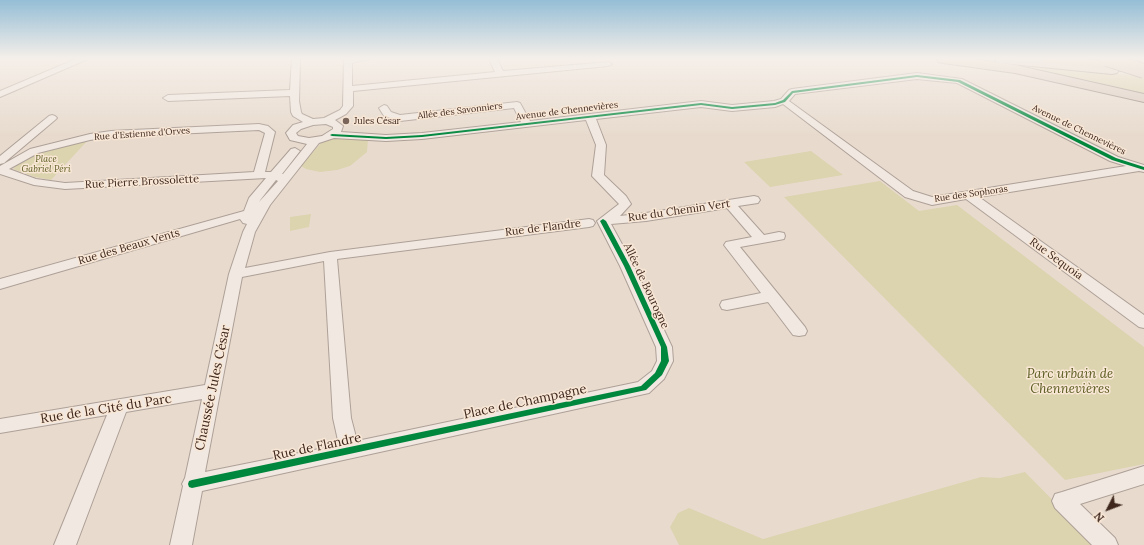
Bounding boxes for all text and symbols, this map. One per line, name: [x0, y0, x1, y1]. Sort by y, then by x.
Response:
street label: Avenue de Chennevières: [515, 99, 619, 123]
street label: Allée des Savonniers: [417, 100, 503, 122]
street label: Avenue de Chennevières: [1030, 103, 1128, 157]
marker: Jules César: [341, 116, 351, 126]
place label: Jules César: [354, 116, 400, 126]
street label: Rue d'Estienne d'Orves: [94, 125, 190, 143]
park label: Place Gabriel Péri: [21, 154, 71, 175]
street label: Rue Pierre Brossolette: [85, 172, 199, 192]
street label: Rue des Sophoras: [934, 183, 1008, 205]
street label: Rue du Chemin Vert: [627, 197, 731, 225]
street label: Rue de Flandre: [504, 217, 582, 239]
street label: Rue des Beaux Vents: [77, 226, 181, 268]
street label: Rue Sequoia: [1027, 235, 1085, 283]
street label: Allée de Bourogne: [620, 241, 672, 331]
street label: Chaussée Jules César: [192, 324, 234, 452]
park label: Parc urbain de Chennevières: [1027, 366, 1113, 397]
street label: Place de Champagne: [462, 381, 588, 423]
street label: Rue de la Cité du Parc: [39, 391, 173, 427]
street label: Rue de Flandre: [271, 430, 363, 464]
north arrow: [1088, 489, 1128, 529]
text: N: [1091, 509, 1107, 525]

